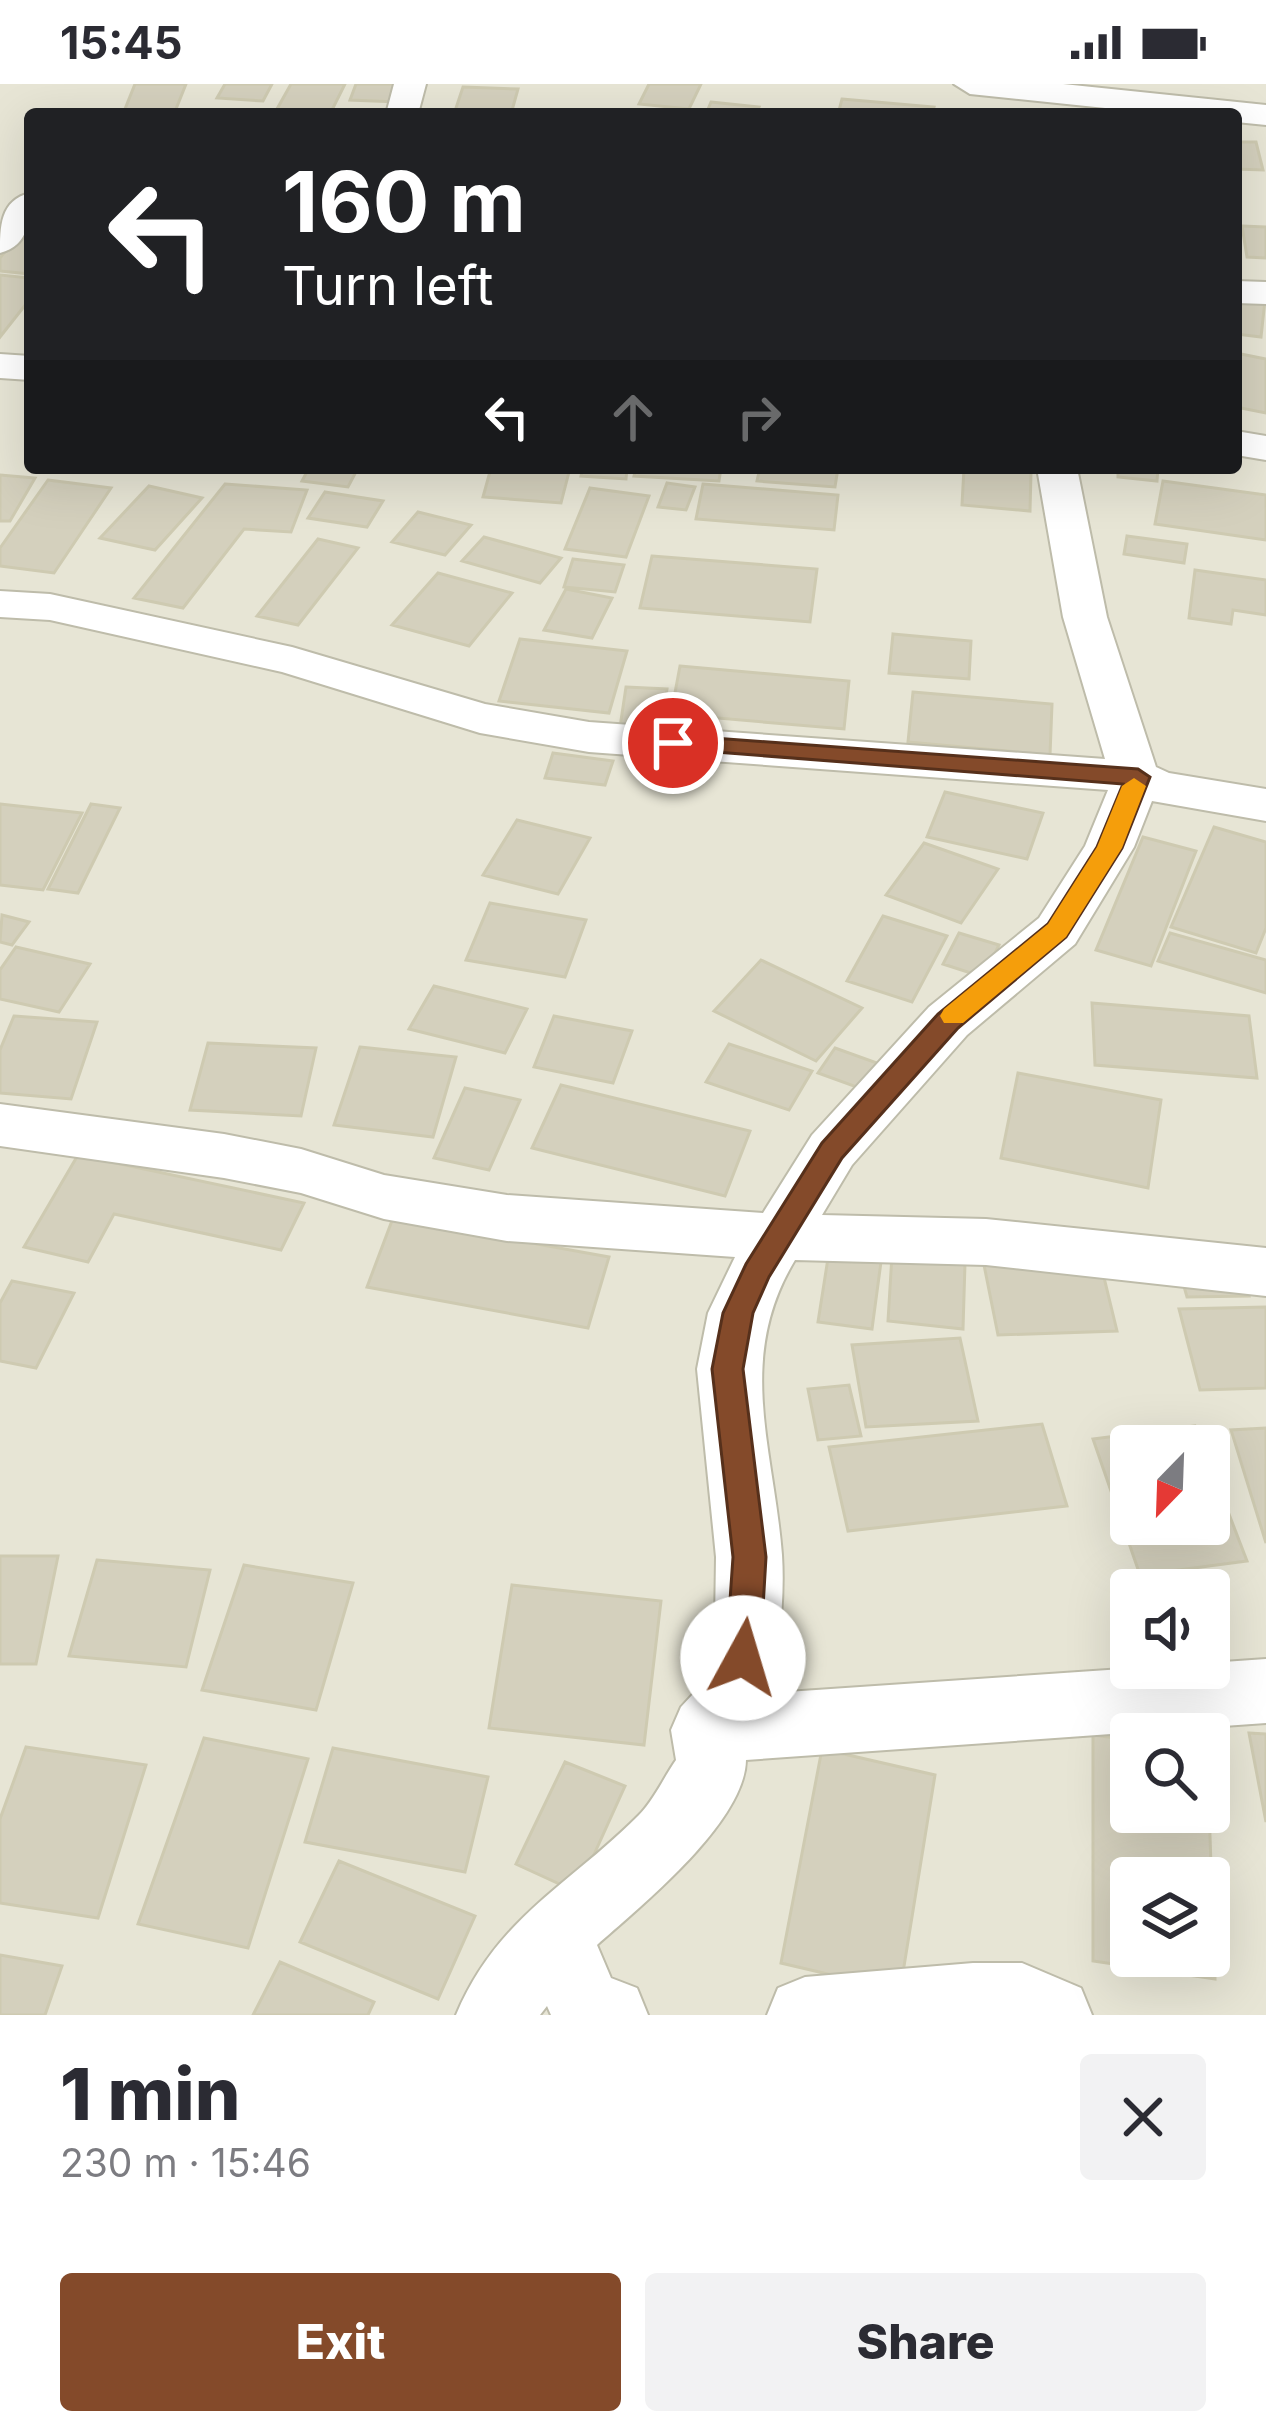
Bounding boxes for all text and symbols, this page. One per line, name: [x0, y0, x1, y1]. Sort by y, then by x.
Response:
text: 15:45: [60, 15, 182, 70]
text: 160 m: [282, 151, 526, 252]
icon: left: [84, 156, 240, 312]
text: Turn left: [282, 253, 493, 318]
icon: left: [474, 384, 540, 450]
icon: ahead: [600, 384, 666, 450]
icon: right: [726, 384, 792, 450]
pin: [622, 692, 724, 794]
icon: arrive: [640, 710, 706, 776]
north arrow: [1110, 1425, 1230, 1545]
map controls: [1110, 1425, 1230, 1977]
button: sound: [1110, 1569, 1230, 1689]
position arrow: [680, 1595, 806, 1721]
button: search: [1110, 1713, 1230, 1833]
button: layers: [1110, 1857, 1230, 1977]
text: 1 min: [60, 2050, 240, 2137]
button: close: [1080, 2054, 1206, 2180]
text: 230 m · 15:46: [60, 2139, 311, 2186]
button: Exit: [60, 2273, 621, 2411]
button: Share: [645, 2273, 1206, 2411]

